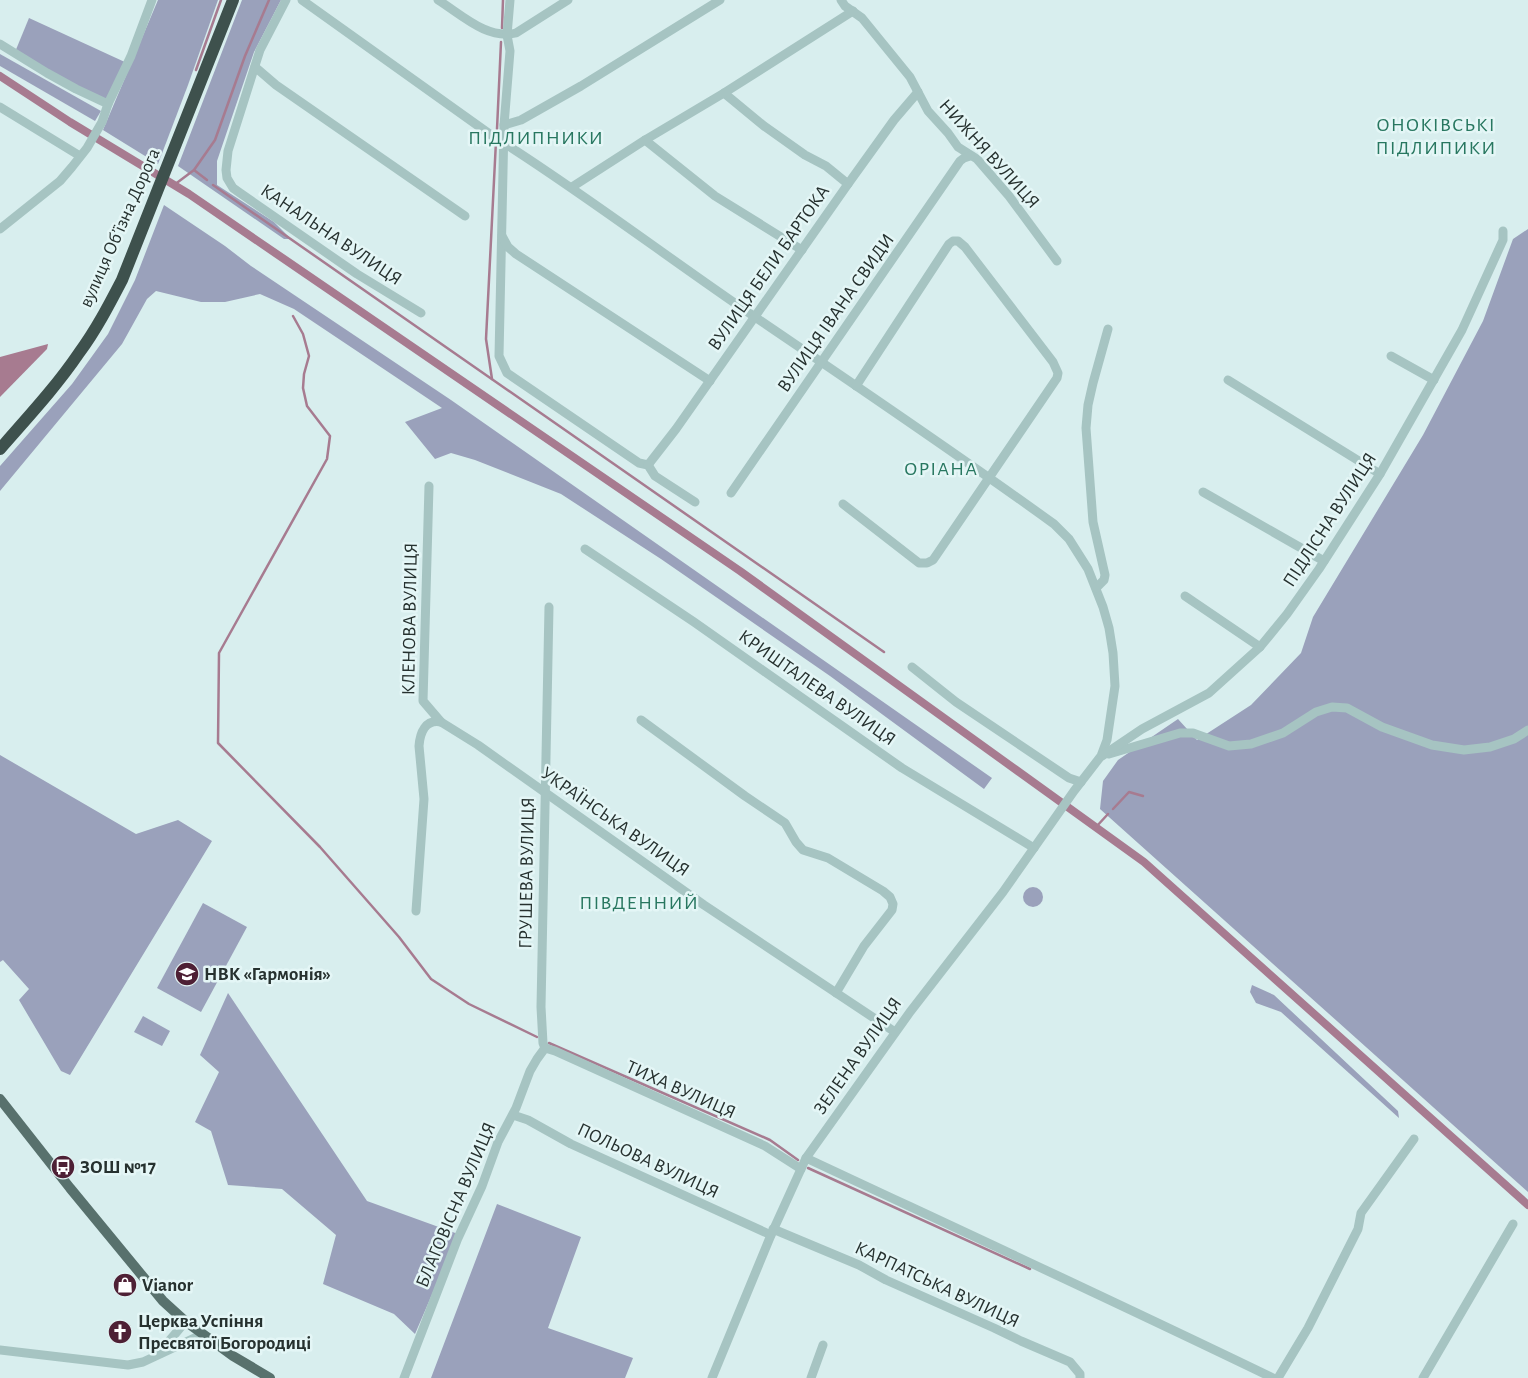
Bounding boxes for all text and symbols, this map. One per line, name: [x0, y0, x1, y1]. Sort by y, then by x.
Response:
street label: НИЖНЯ ВУЛИЦЯ: [935, 96, 1043, 212]
district label: ОНОКІВСЬКІ ПІДЛИПИКИ: [1376, 115, 1496, 158]
district label: ПІДЛИПНИКИ: [468, 128, 604, 148]
street label: вулиця Обʼїзна Дорога: [76, 145, 164, 310]
street label: КАНАЛЬНА ВУЛИЦЯ: [257, 181, 405, 289]
street label: ВУЛИЦЯ БЕЛИ БАРТОКА: [705, 182, 833, 354]
street label: ВУЛИЦЯ ІВАНА СВИДИ: [774, 230, 898, 396]
street label: ПІДЛІСНА ВУЛИЦЯ: [1280, 450, 1380, 590]
district label: ОРІАНА: [904, 459, 978, 479]
street label: КЛЕНОВА ВУЛИЦЯ: [399, 542, 421, 696]
street label: КРИШТАЛЕВА ВУЛИЦЯ: [735, 627, 899, 749]
street label: УКРАЇНСЬКА ВУЛИЦЯ: [537, 763, 693, 880]
street label: ГРУШЕВА ВУЛИЦЯ: [516, 797, 538, 949]
district label: ПІВДЕННИЙ: [579, 893, 699, 913]
school or university icon: НВК «Гармонія»: [174, 961, 200, 987]
place label: НВК «Гармонія»: [204, 965, 331, 984]
street label: ЗЕЛЕНА ВУЛИЦЯ: [811, 994, 905, 1118]
street label: ТИХА ВУЛИЦЯ: [623, 1057, 739, 1123]
street label: БЛАГОВІСНА ВУЛИЦЯ: [413, 1120, 499, 1290]
street label: ПОЛЬОВА ВУЛИЦЯ: [574, 1120, 722, 1202]
bus stop icon: ЗОШ №17: [50, 1154, 76, 1180]
place label: ЗОШ №17: [80, 1158, 156, 1177]
street label: КАРПАТСЬКА ВУЛИЦЯ: [852, 1239, 1022, 1331]
shop icon: Vianor: [112, 1272, 138, 1298]
place label: Vianor: [142, 1276, 193, 1295]
place label: Церква Успіння Пресвятої Богородиці: [138, 1312, 311, 1353]
church icon: Церква Успіння Пресвятої Богородиці: [107, 1319, 133, 1345]

